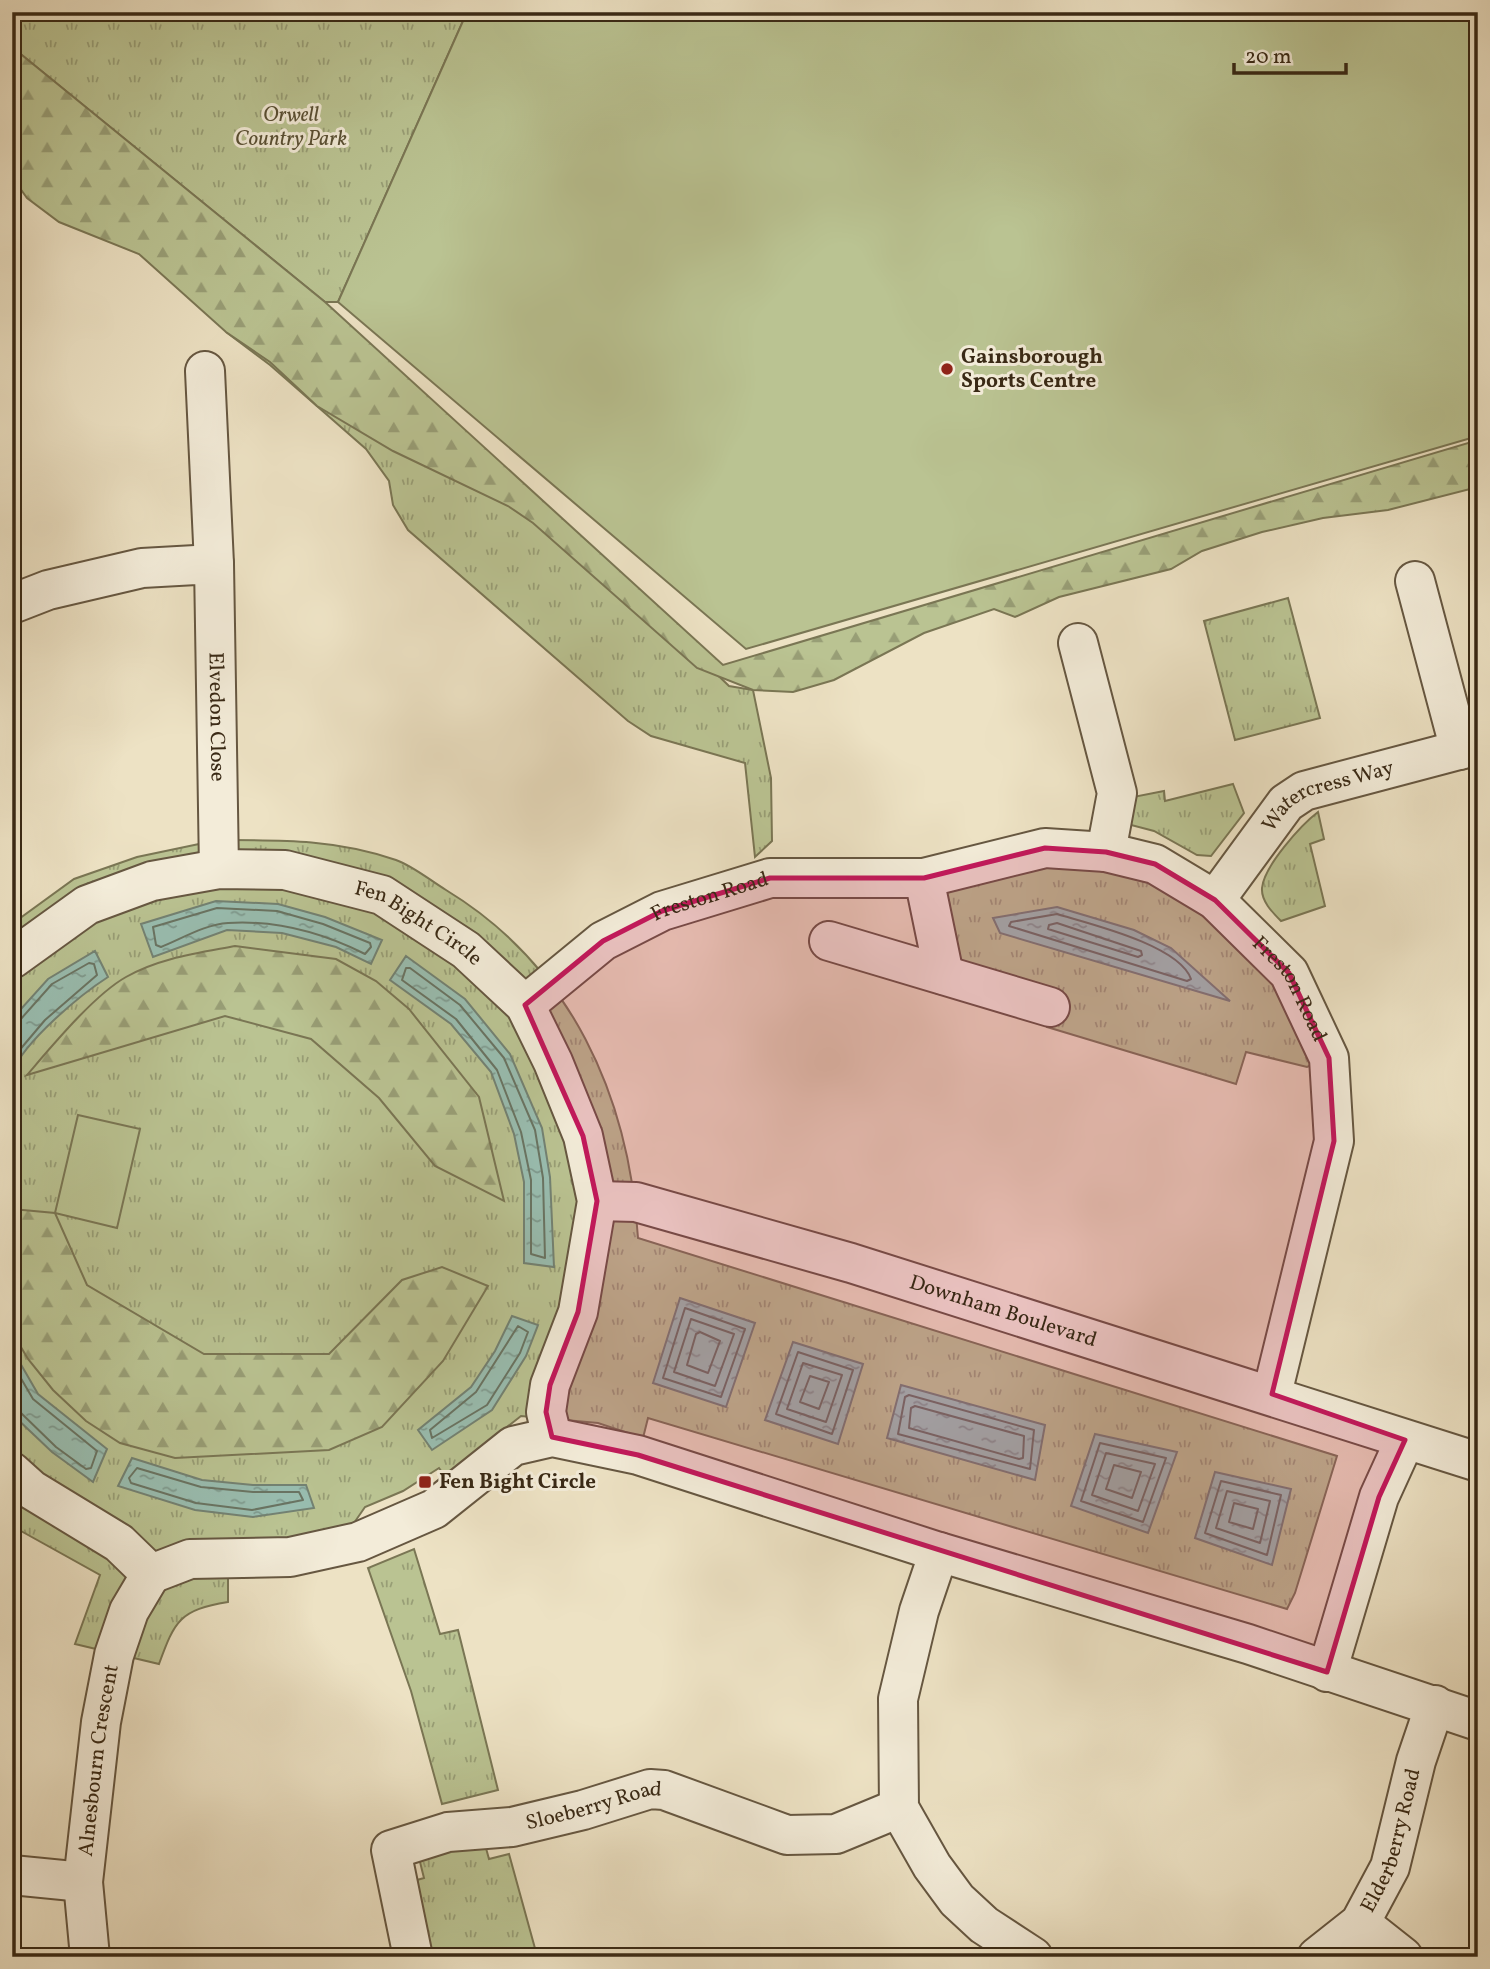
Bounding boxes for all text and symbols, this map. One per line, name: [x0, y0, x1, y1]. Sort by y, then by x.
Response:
scale bar: [1234, 32, 1346, 76]
text: 20 m: [1245, 43, 1291, 72]
park label: Orwell Country Park: [235, 101, 347, 154]
place label: Gainsborough Sports Centre: [961, 343, 1103, 396]
marker: Gainsborough Sports Centre: [939, 361, 955, 377]
street label: Elvedon Close: [201, 652, 232, 782]
street label: Watercress Way: [1255, 753, 1398, 838]
street label: Freston Road: [646, 865, 772, 929]
street label: Fen Bight Circle: [351, 874, 489, 973]
street label: Freston Road: [1245, 930, 1334, 1047]
street label: Downham Boulevard: [906, 1268, 1101, 1355]
place label: Fen Bight Circle: [439, 1468, 596, 1497]
marker: Fen Bight Circle: [417, 1474, 433, 1490]
street label: Alnesbourn Crescent: [71, 1662, 126, 1858]
street label: Elderberry Road: [1354, 1765, 1428, 1918]
street label: Sloeberry Road: [523, 1775, 663, 1838]

